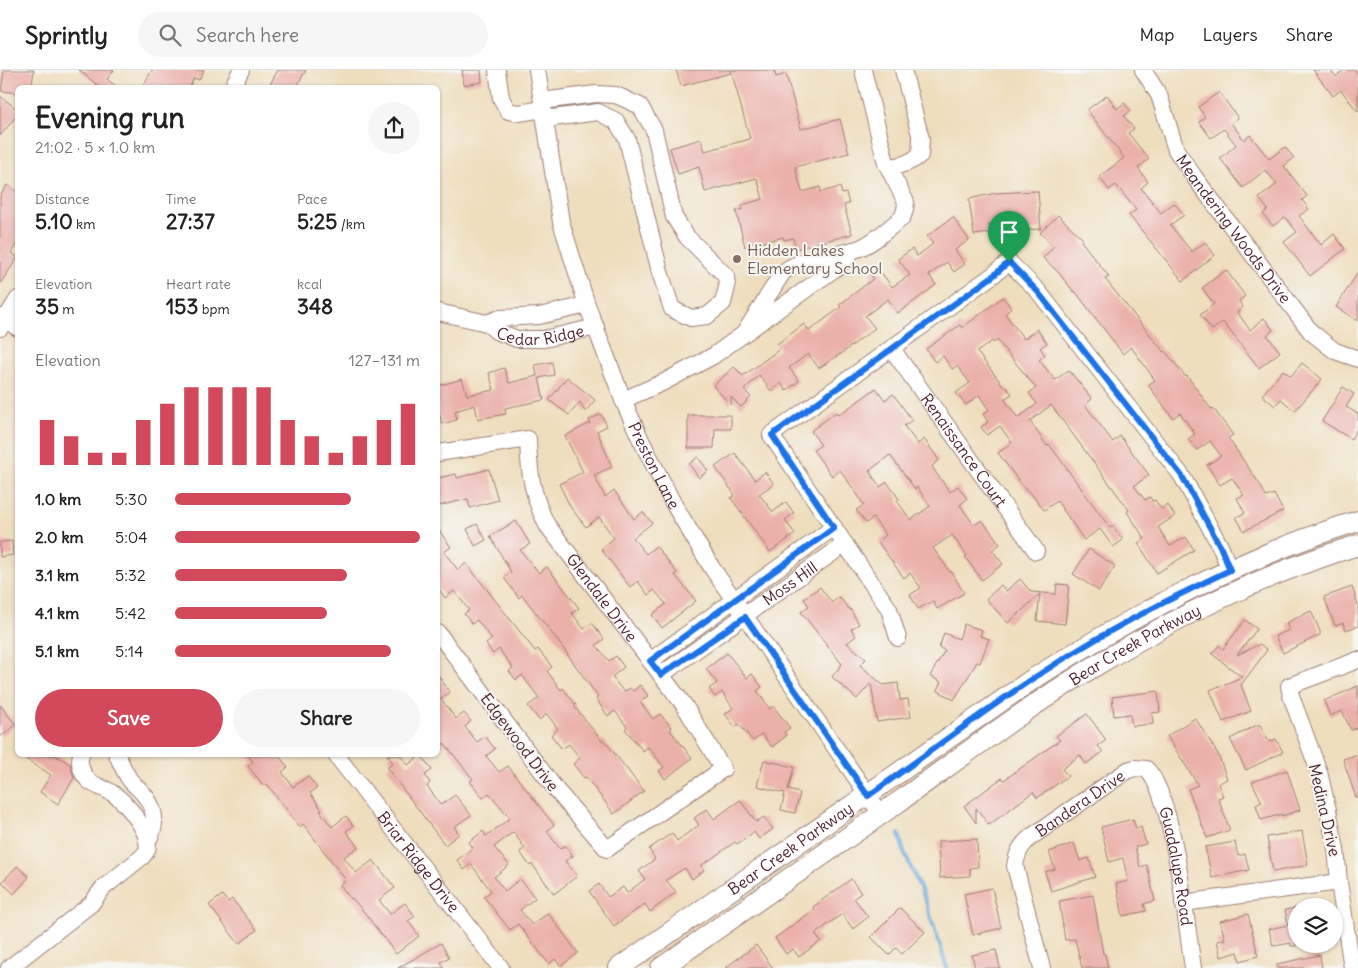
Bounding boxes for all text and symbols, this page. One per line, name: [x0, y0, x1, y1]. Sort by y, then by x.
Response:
search box: [138, 12, 488, 57]
text: Sprintly: [25, 20, 108, 50]
icon: search: [156, 21, 184, 49]
text: Search here: [196, 23, 299, 47]
text: Map: [1139, 23, 1174, 46]
text: Layers: [1202, 23, 1258, 46]
text: Share: [1286, 23, 1333, 46]
text: Evening run: [35, 100, 185, 136]
button: share: [368, 102, 420, 154]
text: 21:02 · 5 × 1.0 km: [35, 137, 155, 157]
street label: Meandering Woods Drive: [1172, 151, 1296, 307]
text: Distance: [35, 190, 90, 208]
text: Time: [166, 190, 196, 208]
text: Pace: [297, 190, 327, 208]
text: 5.10: [35, 208, 73, 235]
text: 27:37: [166, 208, 215, 235]
text: 5:25: [297, 208, 337, 235]
pin: [988, 211, 1030, 262]
text: km: [73, 215, 96, 233]
text: /km: [337, 215, 365, 233]
icon: arrive: [995, 218, 1023, 246]
place label: Hidden Lakes Elementary School: [747, 240, 882, 278]
marker: Hidden Lakes Elementary School: [731, 253, 743, 265]
text: Elevation: [35, 275, 92, 293]
text: Heart rate: [166, 275, 231, 293]
text: kcal: [297, 275, 322, 293]
text: 35: [35, 293, 59, 320]
text: 153: [166, 293, 198, 320]
text: 348: [297, 293, 333, 320]
text: m: [59, 300, 75, 318]
text: bpm: [198, 300, 230, 318]
street label: Cedar Ridge: [494, 320, 586, 349]
text: Elevation: [35, 350, 101, 370]
text: 127–131 m: [348, 350, 420, 370]
street label: Renaissance Court: [917, 389, 1011, 511]
street label: Preston Lane: [624, 419, 684, 513]
text: 1.0 km: [35, 489, 81, 509]
text: 5:30: [115, 489, 147, 509]
text: 2.0 km: [35, 527, 84, 547]
text: 5:04: [115, 527, 148, 547]
street label: Glendale Drive: [562, 549, 642, 645]
street label: Moss Hill: [758, 557, 821, 610]
text: 3.1 km: [35, 565, 79, 585]
text: 5:32: [115, 565, 146, 585]
street label: Bear Creek Parkway: [1065, 600, 1204, 690]
text: 4.1 km: [35, 603, 79, 623]
text: 5:42: [115, 603, 146, 623]
text: 5.1 km: [35, 641, 79, 661]
text: 5:14: [115, 641, 143, 661]
button: Save: [35, 689, 223, 747]
button: Share: [233, 689, 420, 747]
street label: Edgewood Drive: [477, 689, 563, 795]
street label: Medina Drive: [1305, 762, 1345, 858]
street label: Bandera Drive: [1031, 765, 1128, 841]
street label: Bear Creek Parkway: [724, 798, 857, 899]
street label: Guadalupe Road: [1155, 804, 1197, 927]
street label: Briar Ridge Drive: [373, 807, 464, 916]
map controls: [1288, 898, 1343, 953]
button: layers: [1288, 898, 1343, 953]

